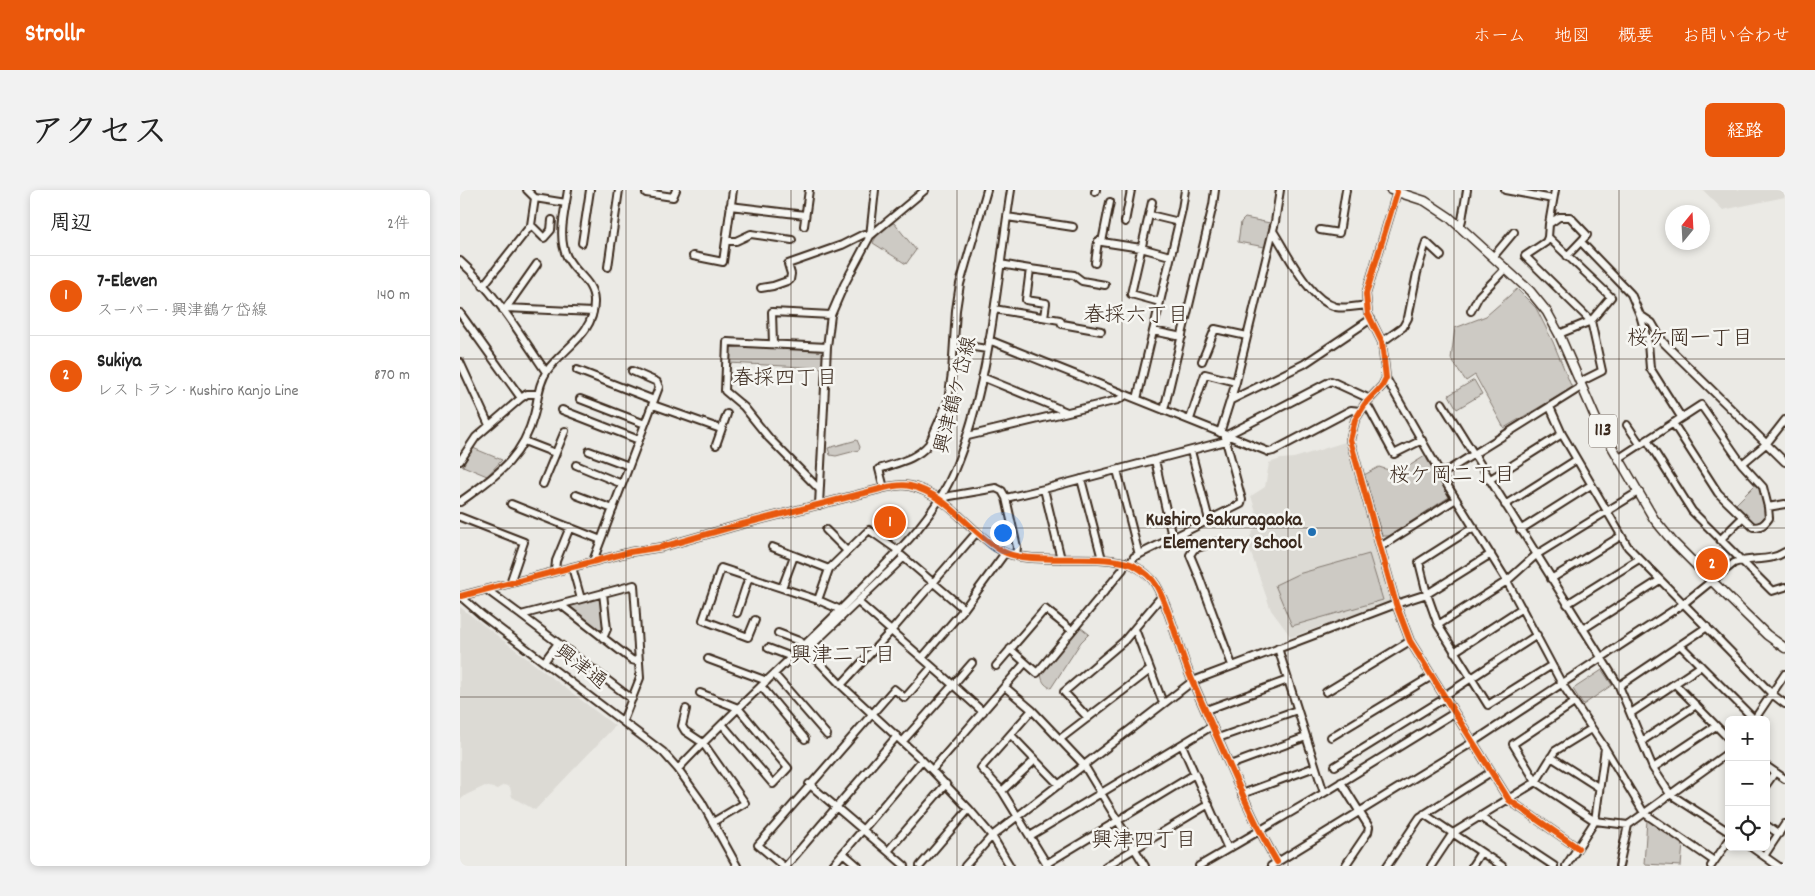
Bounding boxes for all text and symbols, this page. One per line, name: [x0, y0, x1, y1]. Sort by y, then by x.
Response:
text: Strollr: [25, 18, 84, 52]
text: ホーム: [1473, 25, 1526, 50]
text: 地図: [1554, 25, 1590, 50]
text: 概要: [1618, 25, 1654, 50]
text: お問い合わせ: [1682, 25, 1790, 50]
button: 経路: [1705, 103, 1785, 157]
text: アクセス: [30, 110, 168, 160]
north arrow: [1665, 205, 1710, 250]
text: 周辺: [50, 210, 92, 240]
text: 2件: [387, 213, 410, 236]
text: 7-Eleven: [97, 269, 157, 296]
text: 1: [64, 284, 68, 307]
text: 140 m: [376, 284, 410, 307]
text: スーパー · 興津鶴ケ岱線: [97, 300, 267, 323]
district label: 春採六丁目: [1084, 302, 1189, 332]
district label: 桜ケ岡一丁目: [1627, 325, 1753, 355]
street label: 興津鶴ケ岱線: [929, 333, 985, 457]
text: Sukiya: [97, 349, 141, 376]
text: 2: [63, 364, 70, 387]
text: 870 m: [374, 364, 410, 387]
district label: 春採四丁目: [733, 365, 838, 395]
text: レストラン · Kushiro Kanjo Line: [97, 380, 298, 403]
road number: 113: [1589, 415, 1617, 448]
district label: 桜ケ岡二丁目: [1389, 462, 1515, 492]
pin: 1: [874, 503, 906, 541]
place label: Kushiro Sakuragaoka Elementery School: [1146, 507, 1303, 558]
your location: [990, 520, 1016, 546]
marker: Kushiro Sakuragaoka Elementery School: [1306, 526, 1318, 538]
pin: 2: [1696, 545, 1728, 583]
street label: 興津通: [548, 639, 612, 697]
district label: 興津二丁目: [791, 642, 896, 672]
map controls: [1725, 716, 1770, 851]
button: +: [1725, 716, 1770, 761]
button: −: [1725, 761, 1770, 806]
button: locate: [1725, 806, 1770, 851]
district label: 興津四丁目: [1092, 827, 1197, 857]

